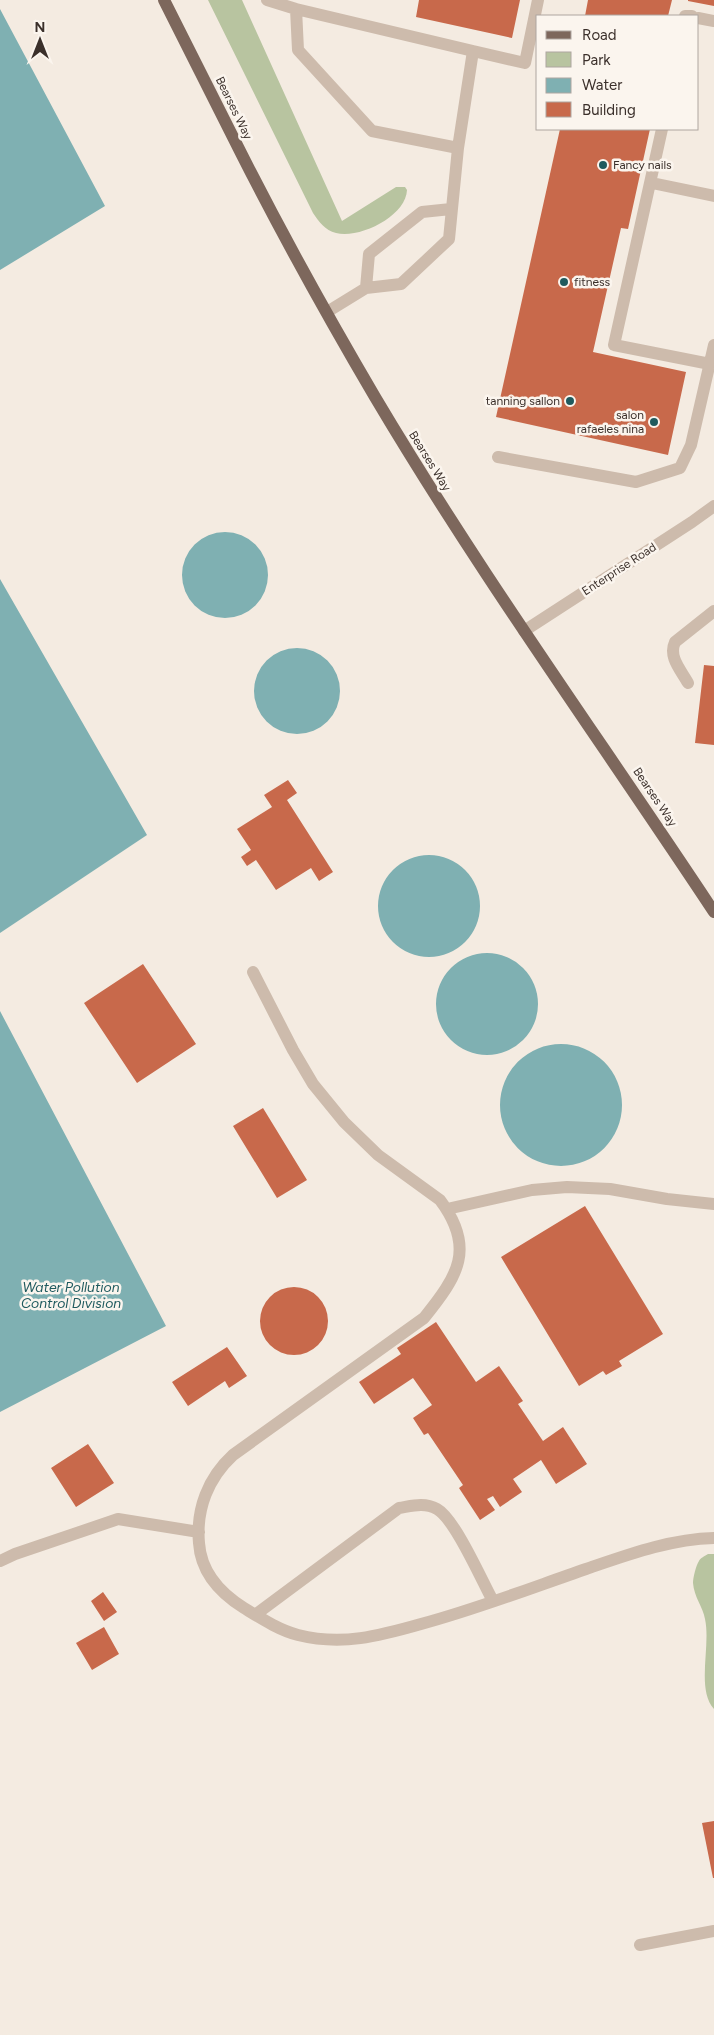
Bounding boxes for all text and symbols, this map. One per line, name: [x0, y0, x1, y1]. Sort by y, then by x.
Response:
north arrow: [15, 15, 65, 65]
legend: [536, 15, 699, 130]
text: N: [35, 19, 45, 36]
text: Road: [582, 26, 617, 44]
text: Park: [582, 51, 611, 69]
street label: Bearses Way: [213, 74, 256, 142]
text: Water: [582, 76, 622, 94]
text: Building: [582, 101, 636, 119]
place label: Fancy nails: [613, 158, 672, 172]
marker: Fancy nails: [597, 159, 609, 171]
place label: fitness: [574, 275, 611, 289]
marker: fitness: [558, 276, 570, 288]
place label: tanning sallon: [486, 394, 560, 408]
marker: tanning sallon: [564, 395, 576, 407]
place label: salon rafaeles nina: [577, 408, 644, 436]
marker: salon rafaeles nina: [648, 416, 660, 428]
street label: Bearses Way: [406, 428, 454, 494]
street label: Enterprise Road: [579, 540, 659, 598]
street label: Bearses Way: [630, 765, 680, 830]
water label: Water Pollution Control Division: [21, 1279, 121, 1312]

